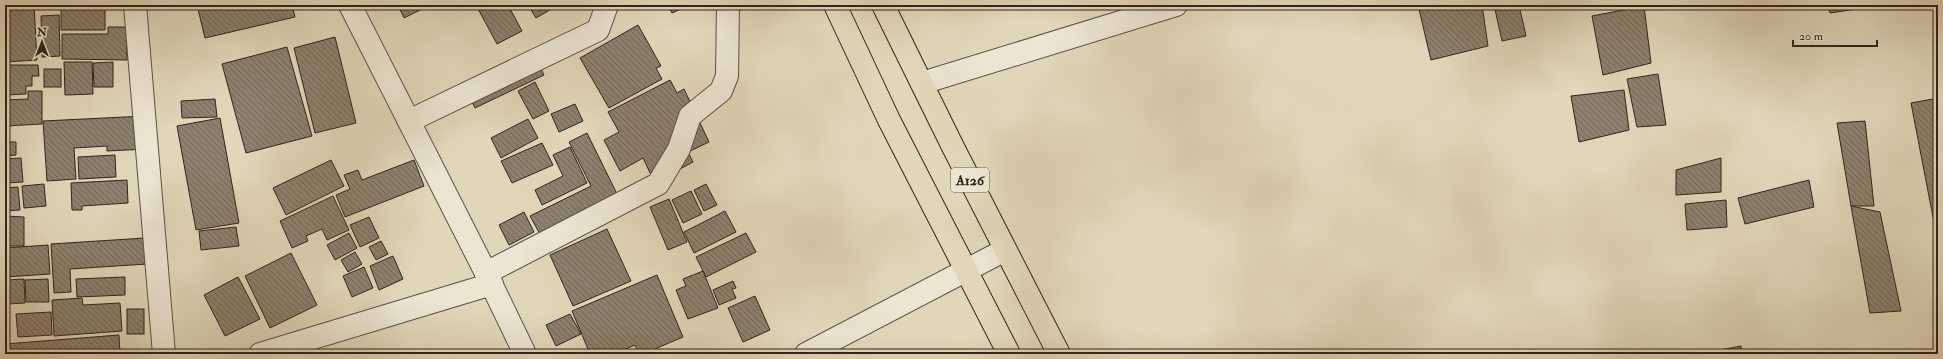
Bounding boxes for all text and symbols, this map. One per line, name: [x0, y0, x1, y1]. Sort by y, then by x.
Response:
north arrow: [22, 22, 62, 62]
scale bar: [1793, 22, 1877, 48]
text: N: [36, 26, 48, 39]
text: 20 m: [1799, 29, 1824, 44]
road number: A126: [951, 168, 989, 192]

